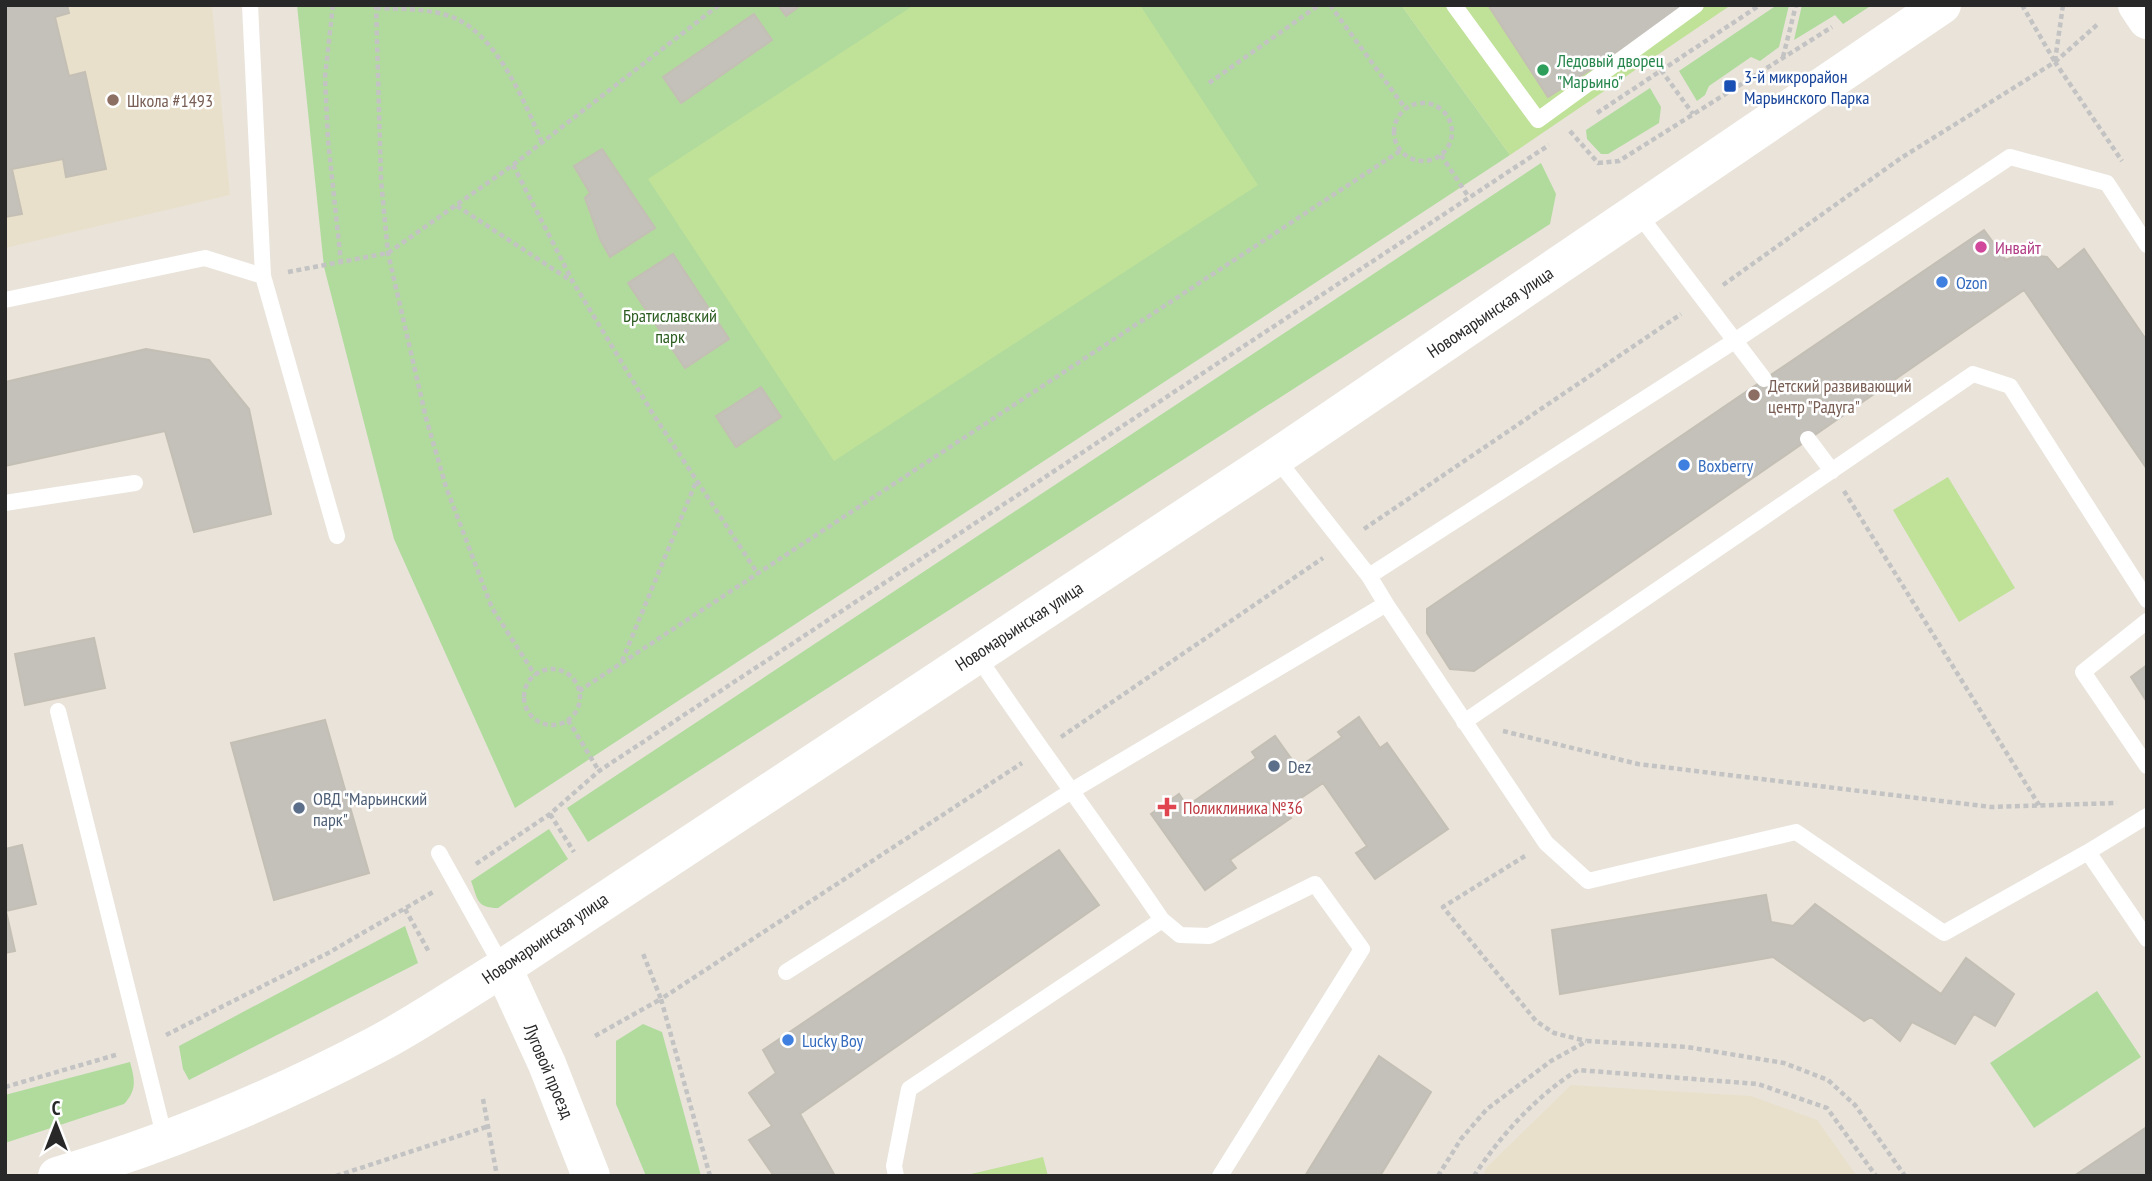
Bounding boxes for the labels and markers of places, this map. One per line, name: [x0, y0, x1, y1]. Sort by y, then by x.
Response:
place label: Ледовый дворец "Марьино": [1556, 49, 1664, 93]
marker: Ледовый дворец "Марьино": [1535, 62, 1551, 78]
place label: 3-й микрорайон Марьинского Парка: [1744, 65, 1869, 109]
marker: 3-й микрорайон Марьинского Парка: [1722, 78, 1738, 94]
place label: Школа #1493: [127, 89, 213, 112]
marker: Школа #1493: [105, 92, 121, 108]
place label: Инвайт: [1995, 236, 2041, 259]
marker: Инвайт: [1973, 239, 1989, 255]
place label: Ozon: [1956, 271, 1988, 294]
marker: Ozon: [1934, 274, 1950, 290]
place label: Детский развивающий центр "Радуга": [1768, 374, 1912, 418]
marker: Детский развивающий центр "Радуга": [1746, 387, 1762, 403]
place label: Boxberry: [1698, 454, 1753, 477]
marker: Boxberry: [1676, 457, 1692, 473]
place label: Dez: [1288, 755, 1311, 778]
marker: Dez: [1266, 758, 1282, 774]
place label: ОВД "Марьинский парк": [313, 787, 427, 831]
place label: Поликлиника №36: [1183, 796, 1303, 819]
marker: Поликлиника №36: [1157, 797, 1177, 817]
marker: ОВД "Марьинский парк": [291, 800, 307, 816]
place label: Lucky Boy: [802, 1029, 864, 1052]
marker: Lucky Boy: [780, 1032, 796, 1048]

